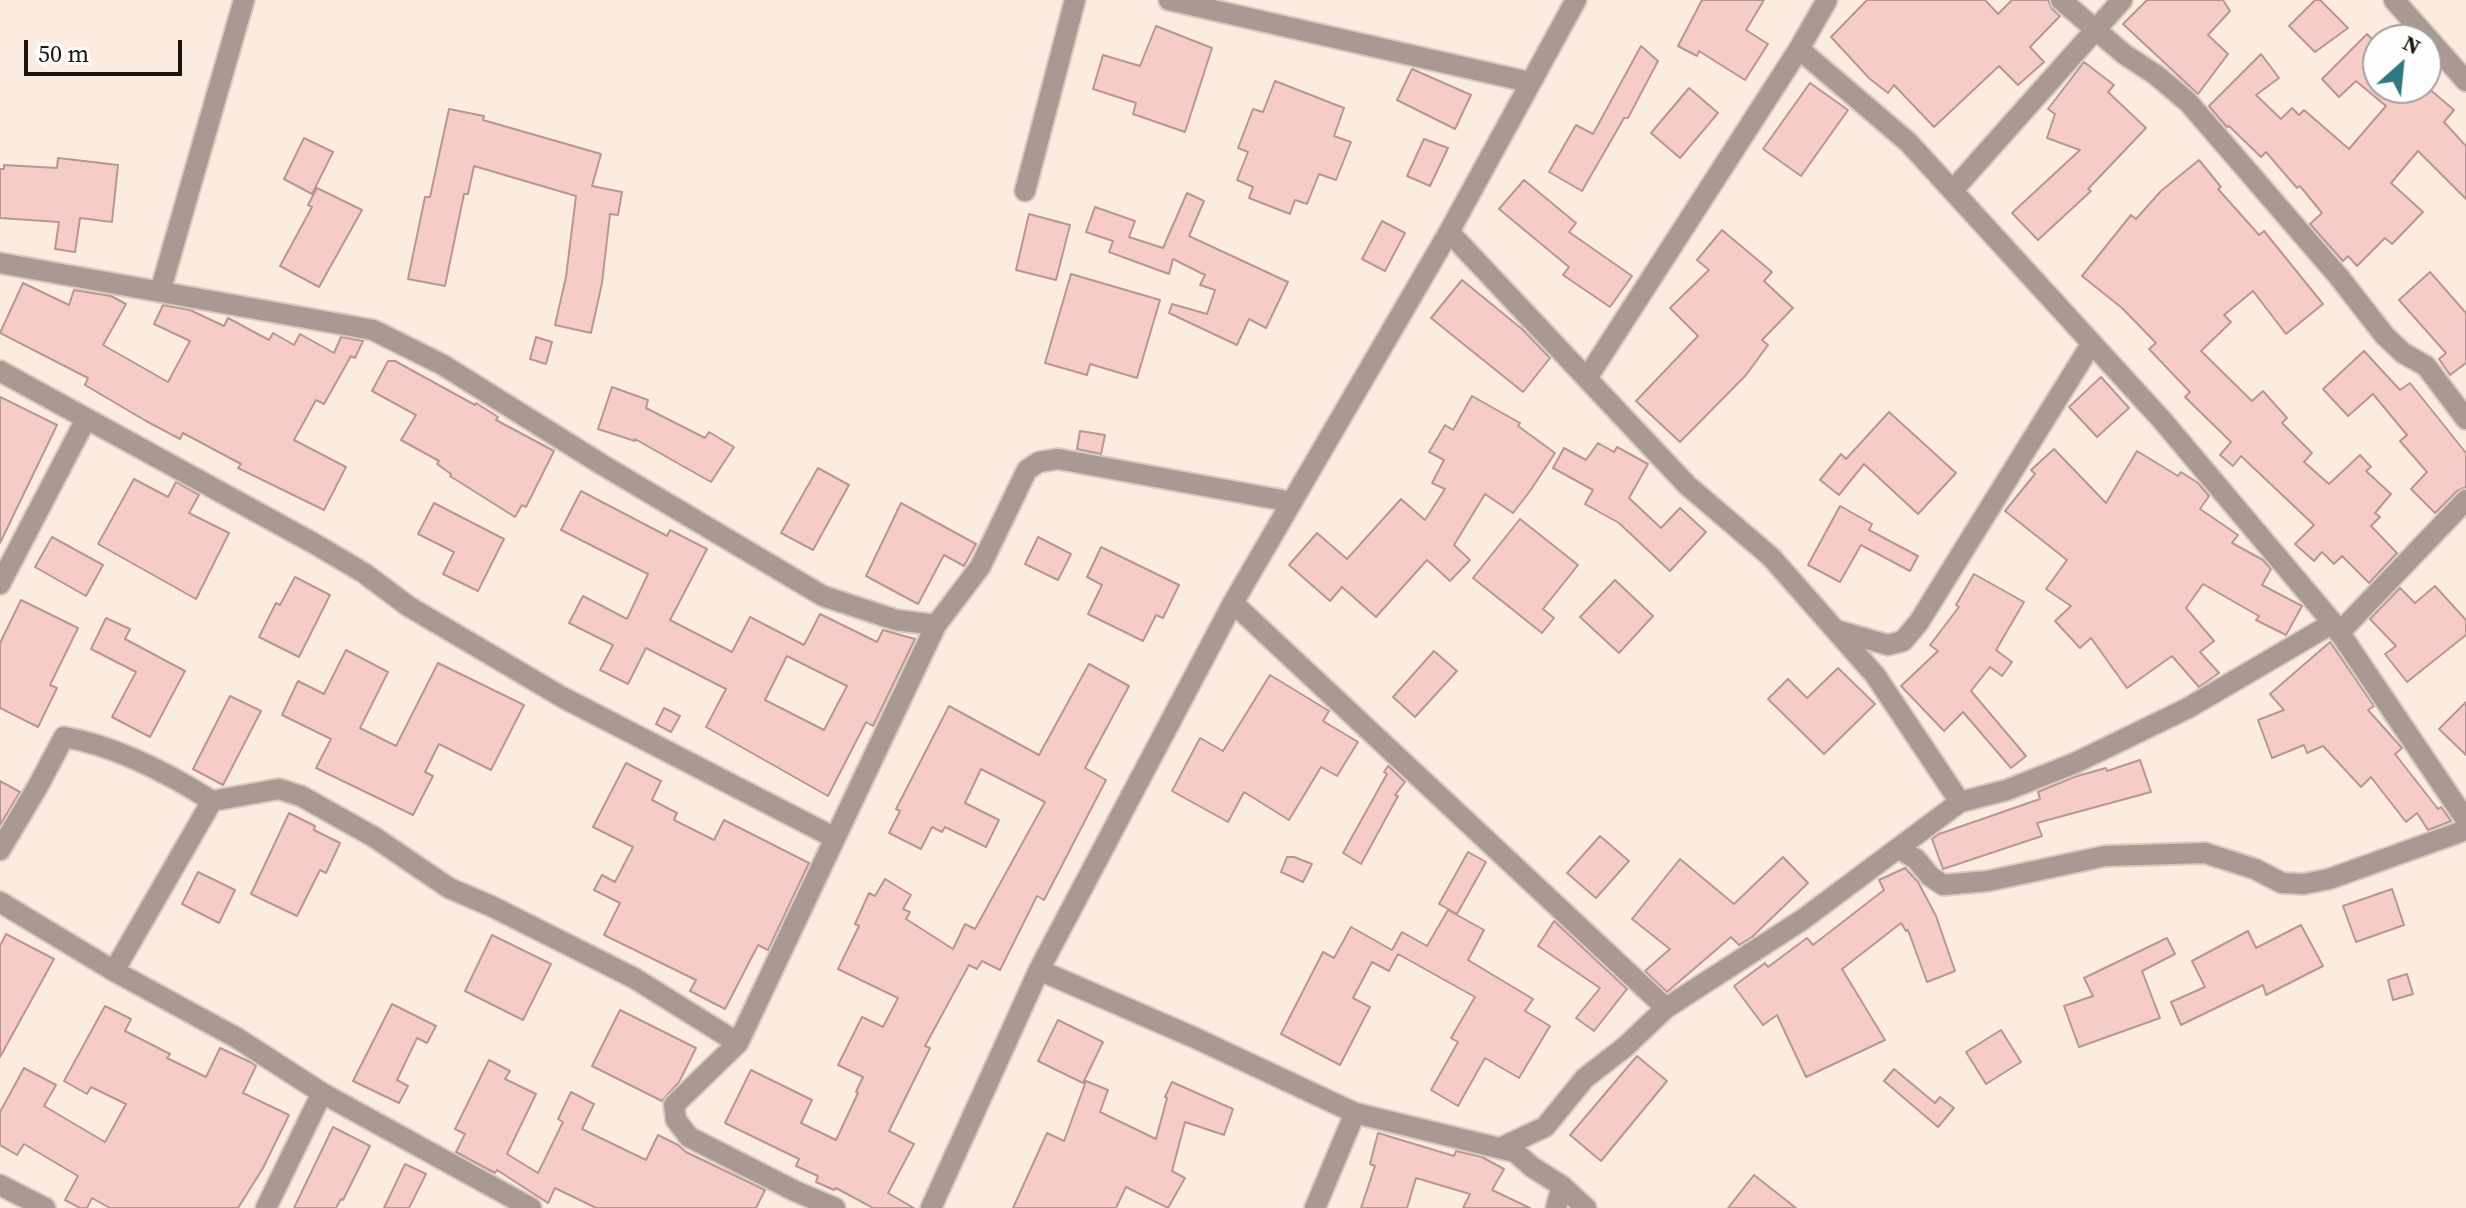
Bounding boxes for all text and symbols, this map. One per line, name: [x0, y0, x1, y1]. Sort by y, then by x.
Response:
scale bar: [28, 24, 186, 74]
north arrow: [2362, 24, 2442, 104]
text: N: [2398, 27, 2426, 61]
text: 50 m: [38, 37, 89, 70]

